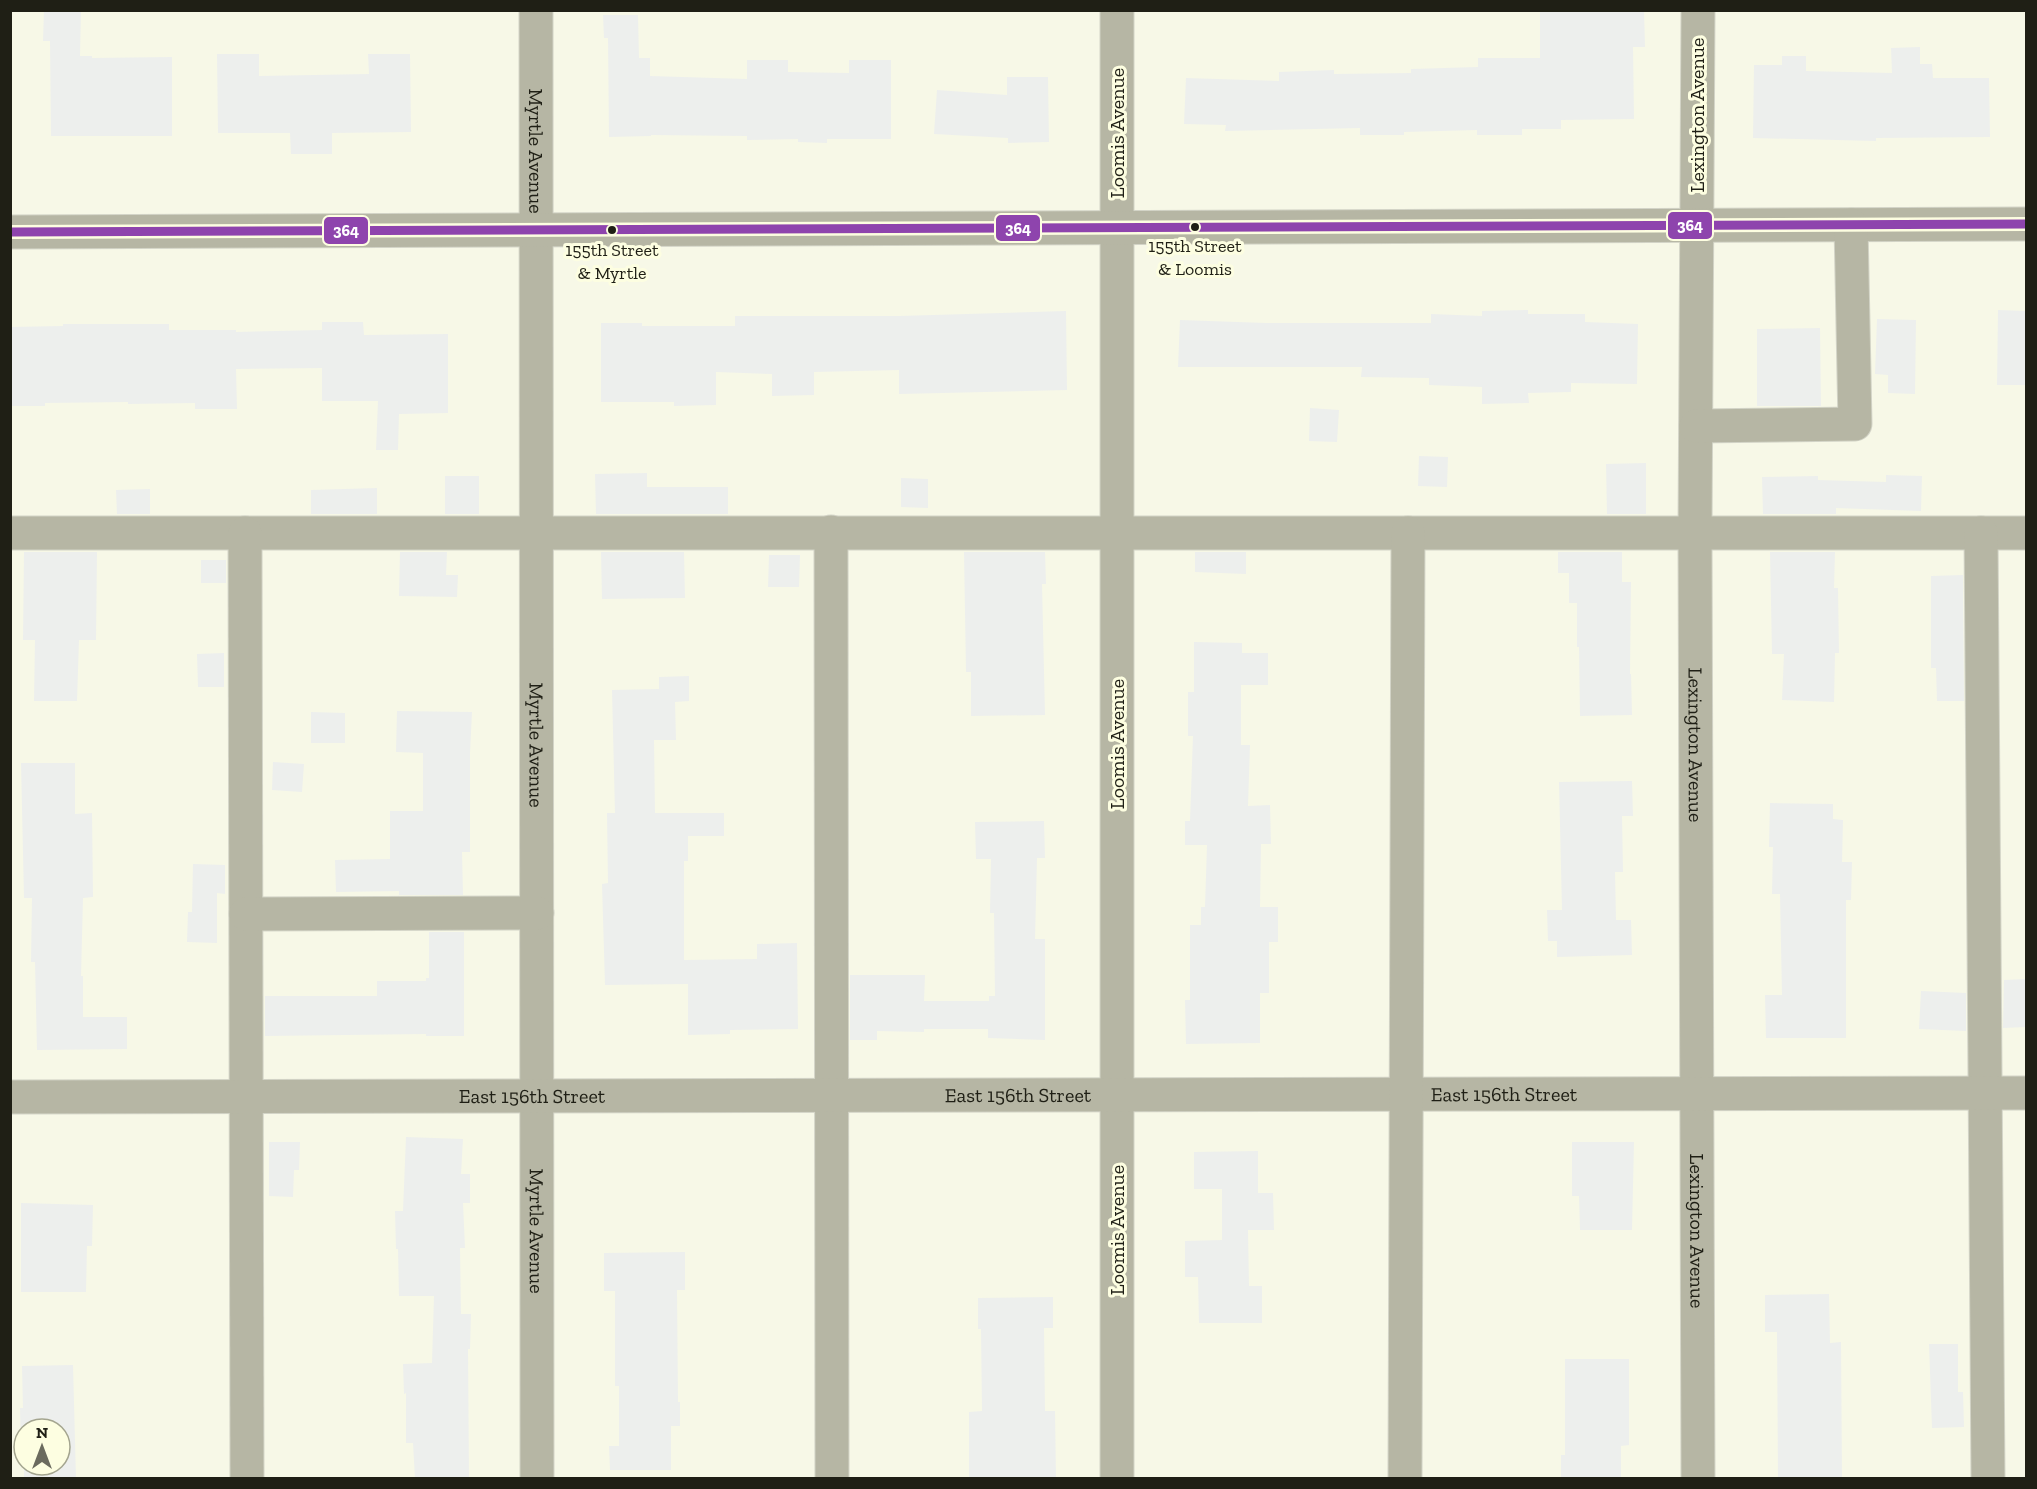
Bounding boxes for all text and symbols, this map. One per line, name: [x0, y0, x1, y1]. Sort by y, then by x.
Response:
street label: Lexington Avenue: [1685, 38, 1709, 192]
street label: Loomis Avenue: [1105, 68, 1129, 198]
street label: Myrtle Avenue: [524, 88, 548, 214]
line badge: 364: [1667, 211, 1713, 240]
line badge: 364: [995, 214, 1041, 242]
line badge: 364: [323, 216, 369, 245]
text: 364: [1677, 216, 1703, 235]
text: 364: [1005, 219, 1031, 238]
text: 364: [333, 221, 359, 240]
marker: 155th Street & Loomis: [1189, 221, 1201, 233]
marker: 155th Street & Myrtle: [606, 224, 618, 236]
place label: 155th Street & Loomis: [1148, 235, 1242, 280]
place label: 155th Street & Myrtle: [565, 239, 659, 284]
street label: Lexington Avenue: [1683, 667, 1708, 823]
street label: Loomis Avenue: [1105, 679, 1129, 809]
street label: Myrtle Avenue: [524, 682, 549, 808]
street label: East 156th Street: [1431, 1082, 1578, 1106]
street label: East 156th Street: [945, 1083, 1092, 1107]
street label: East 156th Street: [459, 1084, 606, 1108]
street label: Lexington Avenue: [1685, 1153, 1709, 1309]
street label: Loomis Avenue: [1105, 1165, 1129, 1295]
street label: Myrtle Avenue: [525, 1168, 549, 1294]
north arrow: [12, 1417, 72, 1477]
text: N: [36, 1423, 48, 1442]

